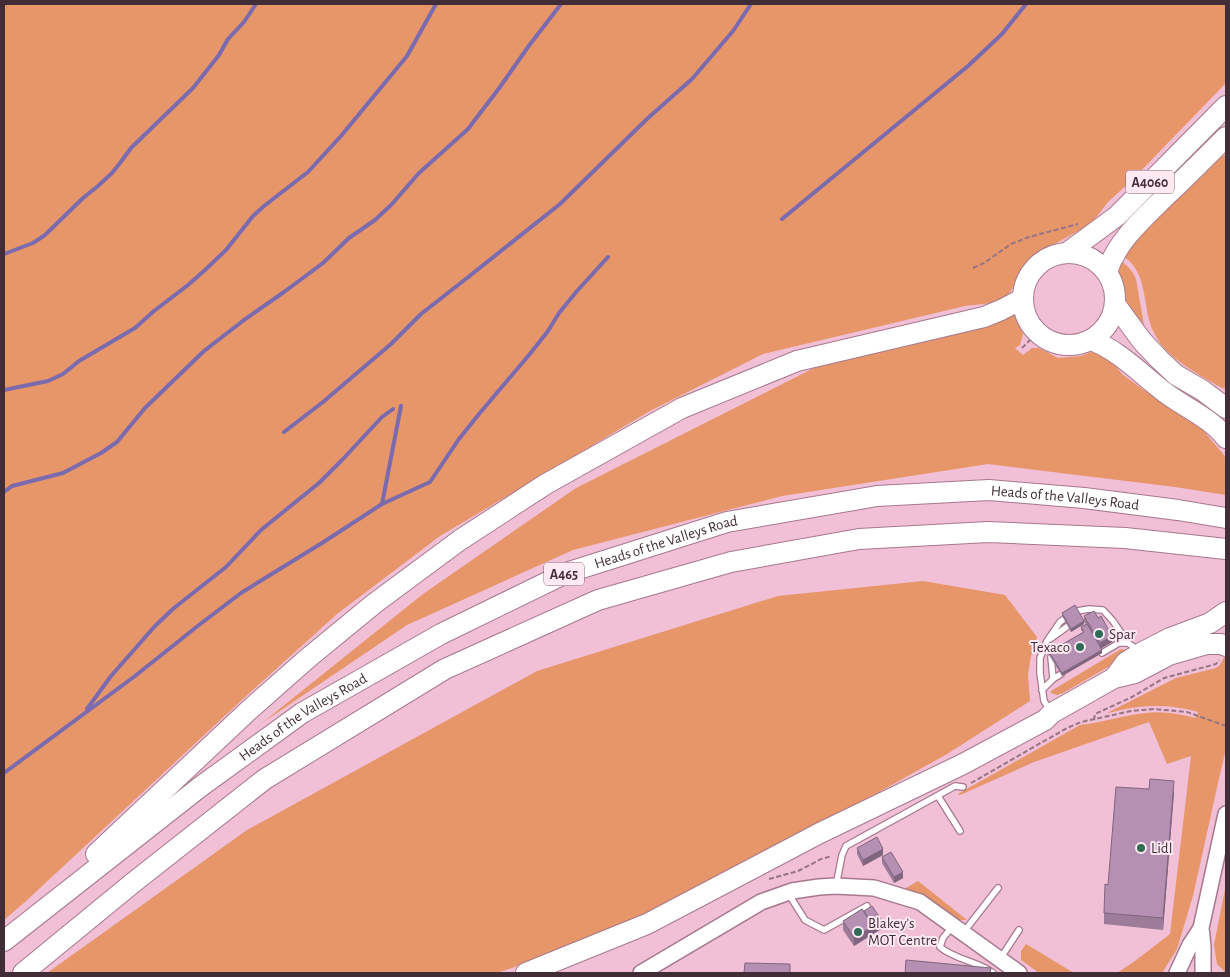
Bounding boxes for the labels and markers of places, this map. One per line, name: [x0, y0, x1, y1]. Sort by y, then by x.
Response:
place label: Spar: [1109, 627, 1135, 642]
marker: Spar: [1093, 628, 1105, 640]
place label: Texaco: [1030, 640, 1070, 655]
marker: Texaco: [1074, 641, 1086, 653]
place label: Lidl: [1151, 841, 1172, 856]
marker: Lidl: [1135, 842, 1147, 854]
place label: Blakey's MOT Centre: [868, 916, 937, 948]
marker: Blakey's MOT Centre: [852, 926, 864, 938]

